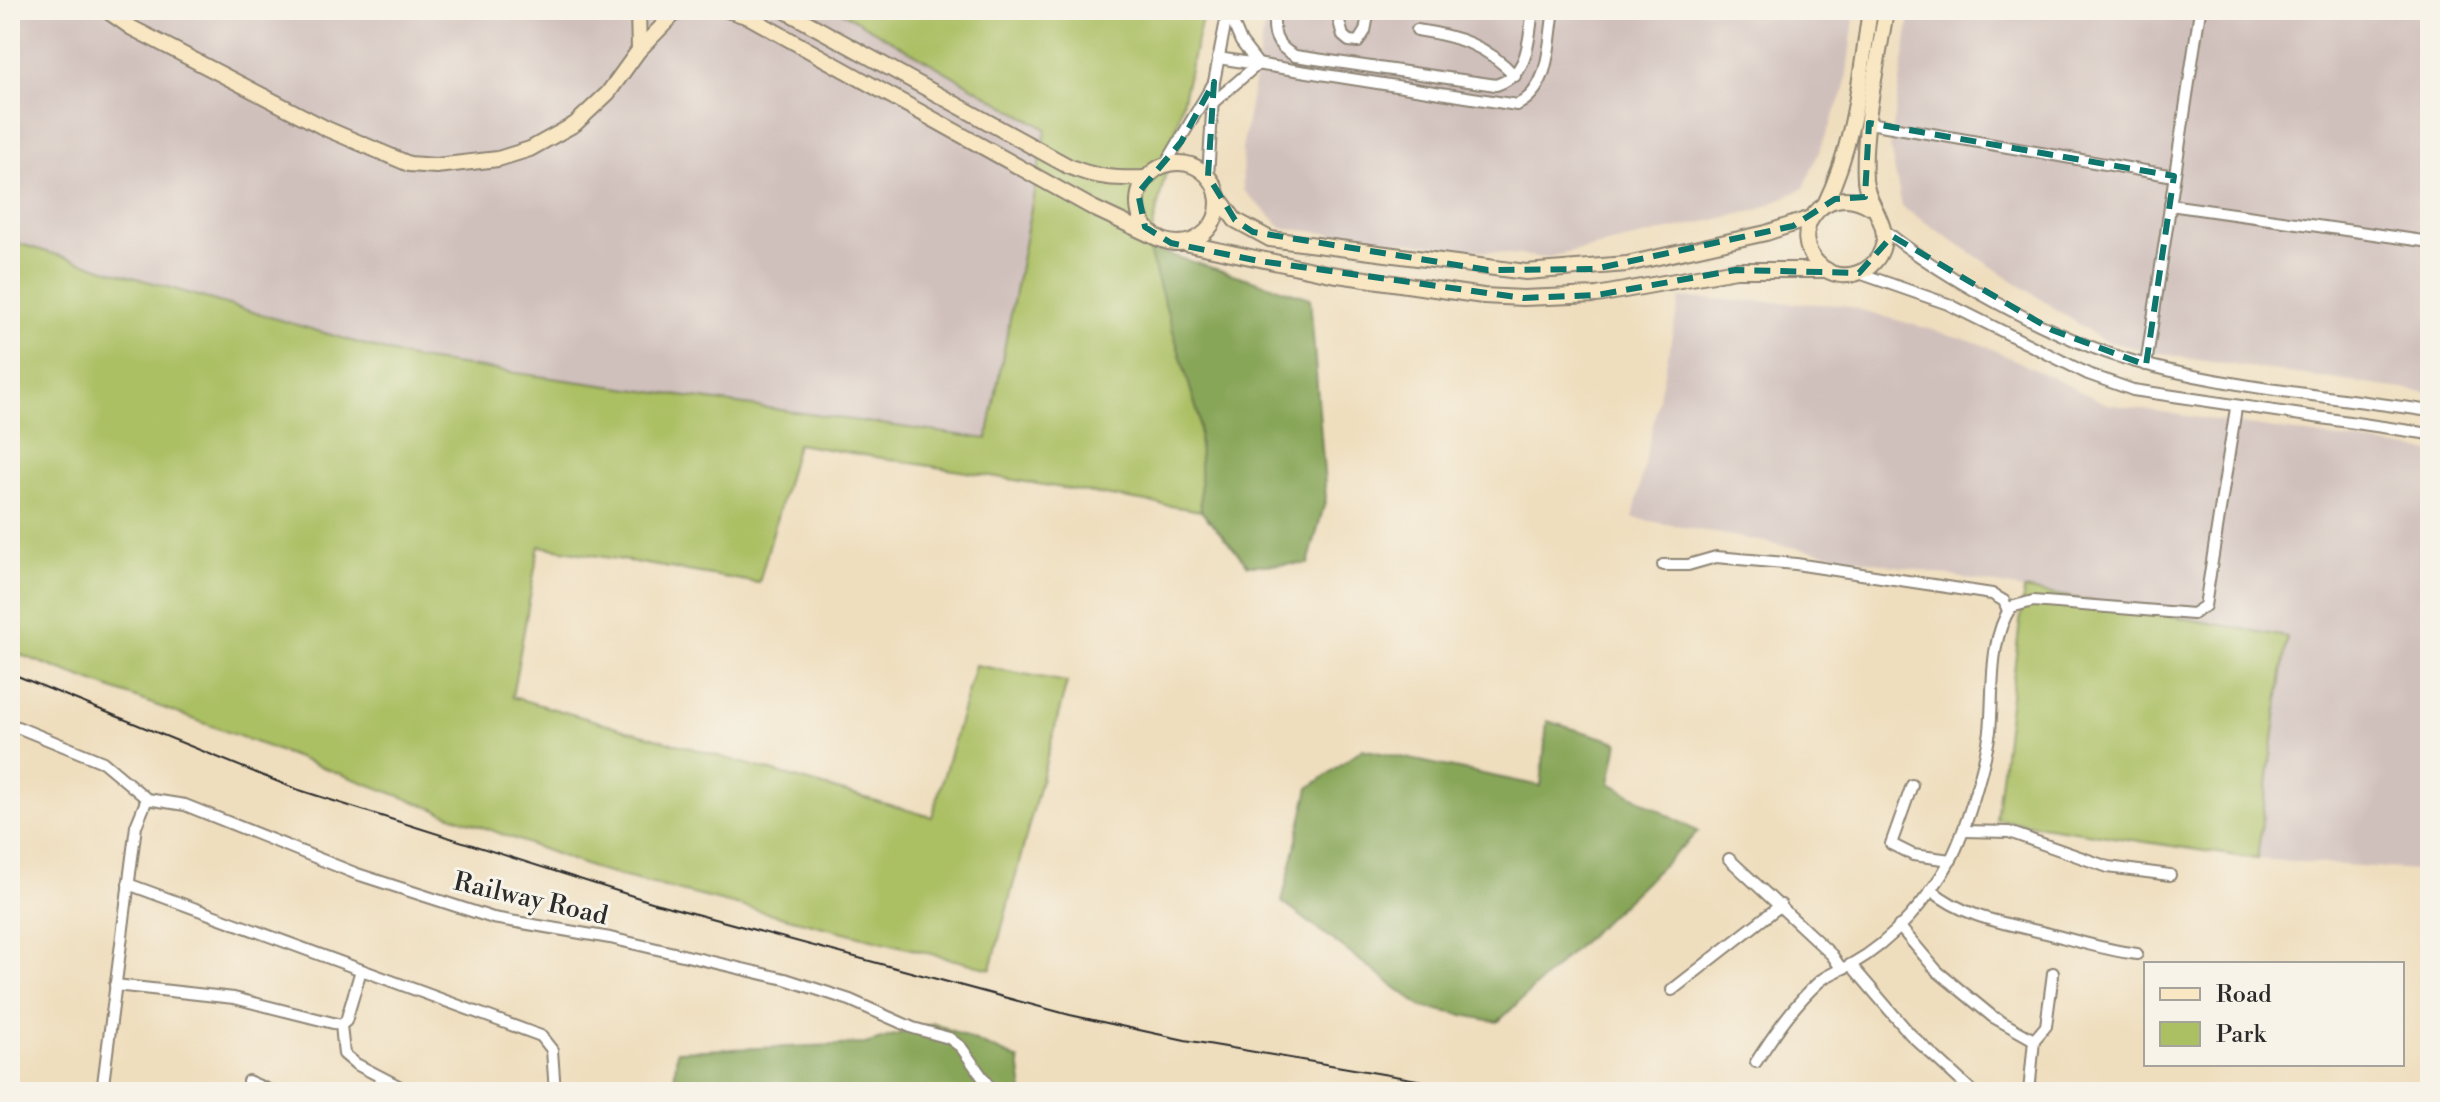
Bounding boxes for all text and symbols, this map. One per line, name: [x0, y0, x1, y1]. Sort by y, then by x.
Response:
street label: Railway Road: [451, 866, 611, 932]
legend: [2144, 962, 2404, 1066]
text: Road: [2216, 980, 2272, 1010]
text: Park: [2216, 1020, 2267, 1050]

